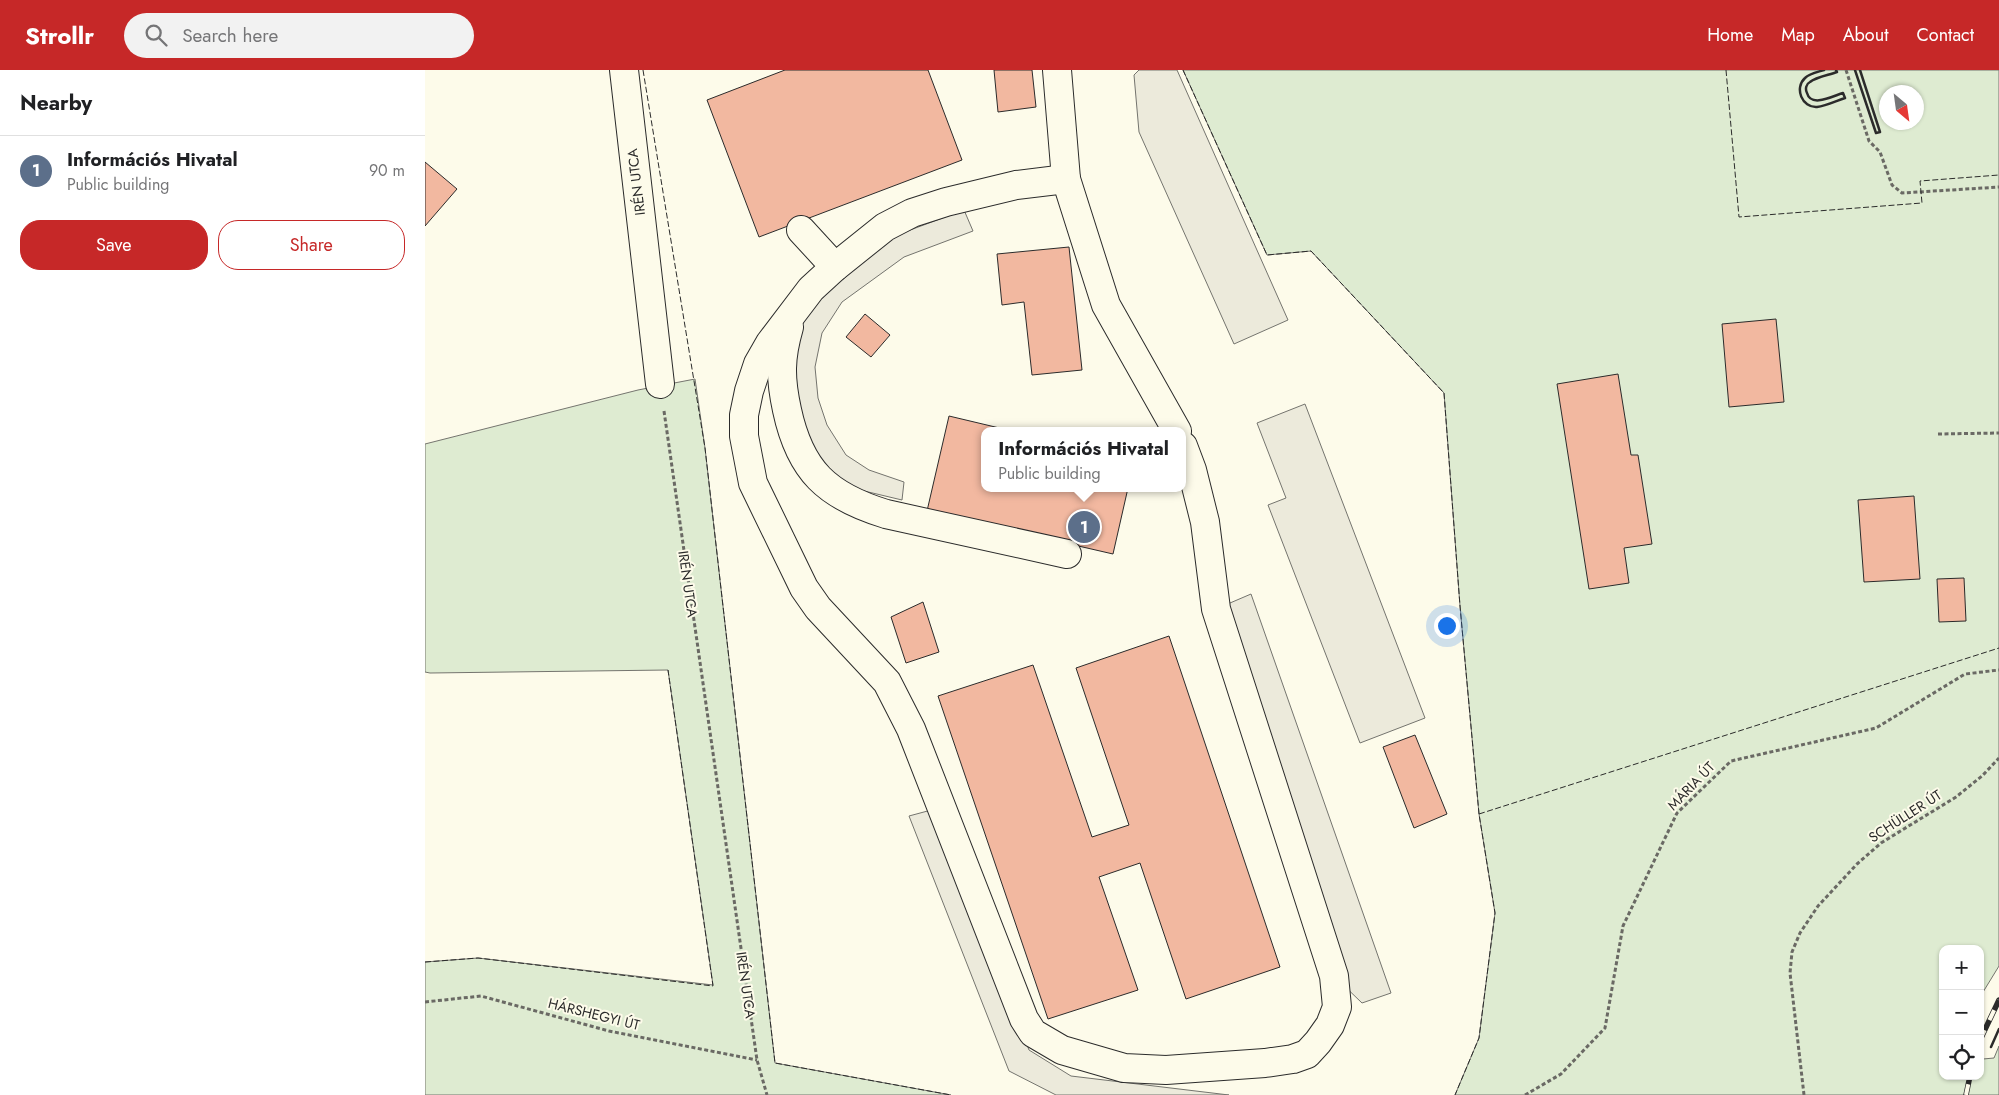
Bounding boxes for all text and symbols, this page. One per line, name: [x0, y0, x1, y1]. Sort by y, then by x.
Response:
search box: [124, 13, 474, 58]
text: Strollr: [25, 18, 94, 53]
icon: search: [142, 21, 170, 49]
text: Search here: [182, 22, 278, 49]
text: Home: [1707, 22, 1753, 48]
text: Map: [1781, 22, 1815, 48]
text: About: [1843, 22, 1888, 48]
text: Contact: [1916, 22, 1974, 48]
north arrow: [1879, 85, 1924, 130]
text: Nearby: [20, 88, 92, 118]
text: Információs Hivatal: [67, 146, 238, 173]
street label: IRÉN UTCA: [622, 147, 650, 217]
text: 1: [32, 159, 40, 182]
text: 90 m: [369, 159, 405, 182]
text: Public building: [67, 173, 169, 196]
button: Save: [20, 220, 208, 270]
button: Share: [218, 220, 405, 270]
popup: [981, 427, 1186, 492]
text: Információs Hivatal: [998, 435, 1169, 462]
text: Public building: [998, 462, 1101, 485]
pin: 1: [1068, 508, 1100, 546]
street label: IRÉN UTCA: [673, 549, 703, 619]
your location: [1434, 613, 1460, 639]
street label: MÁRIA ÚT: [1663, 757, 1720, 815]
street label: SCHÜLLER ÚT: [1864, 785, 1946, 847]
map controls: [1939, 945, 1984, 1080]
button: +: [1939, 945, 1984, 990]
street label: IRÉN UTCA: [731, 950, 761, 1020]
button: −: [1939, 990, 1984, 1035]
street label: HÁRSHEGYI ÚT: [546, 993, 642, 1035]
button: locate: [1939, 1035, 1984, 1080]

